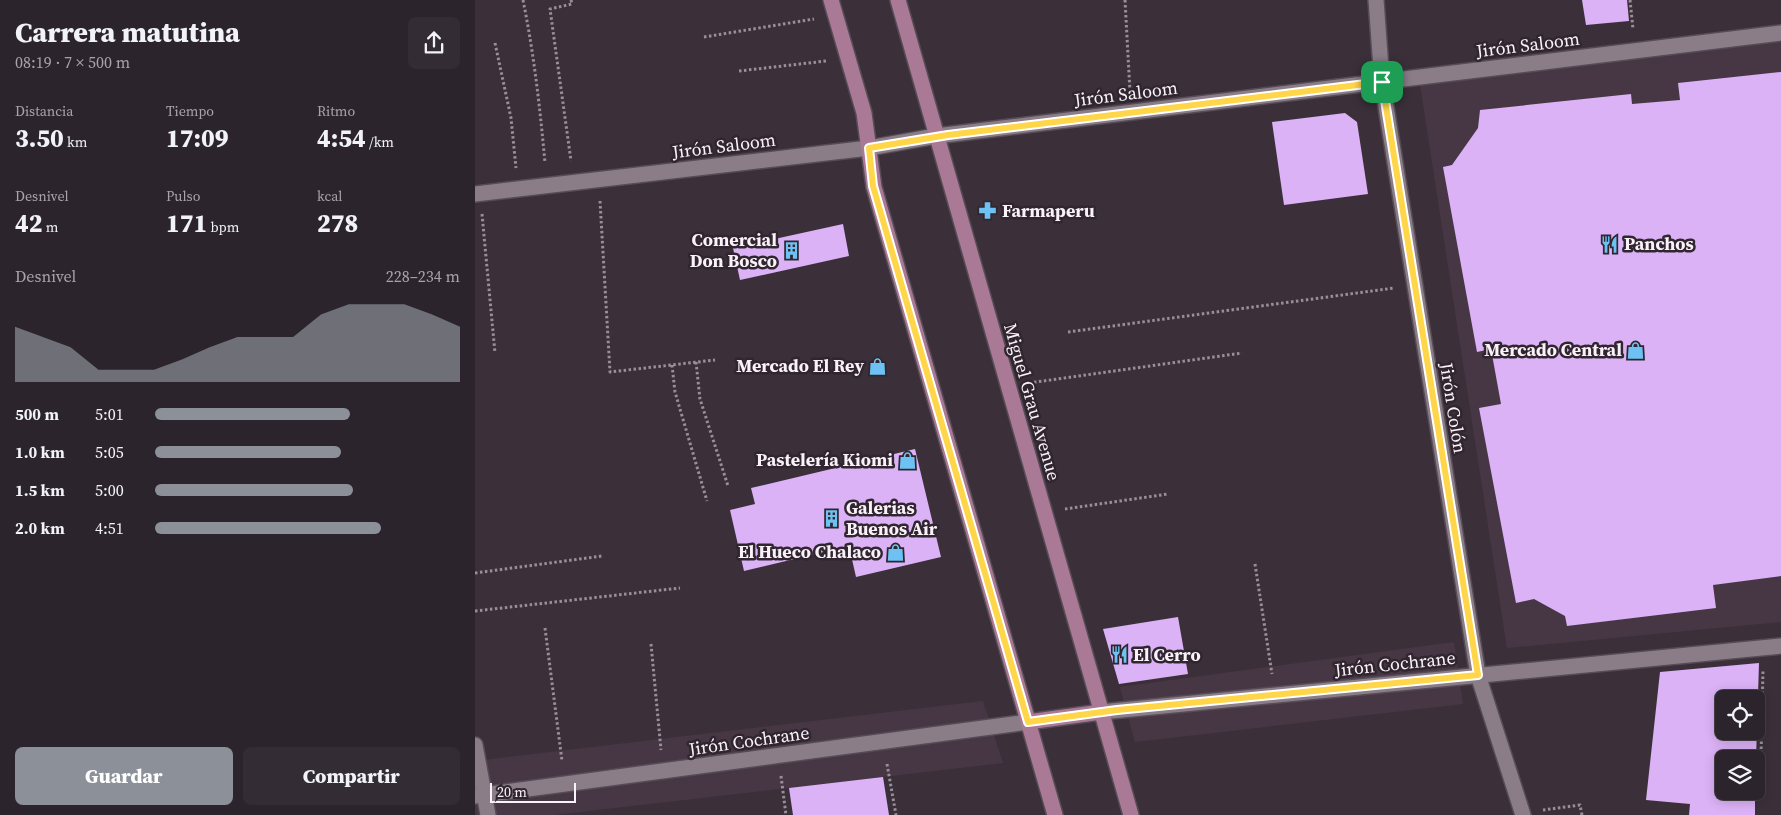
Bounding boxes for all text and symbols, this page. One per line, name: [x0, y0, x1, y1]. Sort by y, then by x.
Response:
text: Carrera matutina: [15, 13, 240, 51]
button: share: [408, 17, 460, 69]
street label: Jirón Saloom: [1474, 26, 1581, 63]
text: 08:19 · 7 × 500 m: [15, 51, 130, 73]
pin: [1361, 61, 1403, 103]
icon: arrive: [1368, 68, 1396, 96]
street label: Jirón Saloom: [1072, 75, 1179, 112]
text: Distancia: [15, 101, 73, 121]
text: Tiempo: [166, 101, 214, 121]
text: Ritmo: [317, 101, 355, 121]
text: 3.50: [15, 121, 64, 155]
text: 17:09: [166, 121, 229, 155]
text: 4:54: [317, 121, 366, 155]
street label: Jirón Saloom: [670, 127, 777, 164]
text: km: [64, 132, 87, 152]
text: /km: [366, 132, 394, 152]
text: Desnivel: [15, 186, 69, 206]
text: Pulso: [166, 186, 200, 206]
text: kcal: [317, 186, 343, 206]
place label: Farmaperu: [1002, 198, 1095, 223]
pharmacy icon: Farmaperu: [978, 201, 998, 221]
text: 42: [15, 206, 43, 240]
text: 171: [166, 206, 207, 240]
text: 278: [317, 206, 358, 240]
text: m: [43, 217, 58, 237]
text: bpm: [207, 217, 239, 237]
place label: Comercial Don Bosco: [690, 227, 777, 273]
place label: Panchos: [1624, 231, 1694, 256]
restaurant icon: Panchos: [1600, 234, 1620, 254]
building icon: Comercial Don Bosco: [781, 240, 801, 260]
text: Desnivel: [15, 265, 76, 287]
text: 228–234 m: [386, 265, 460, 287]
street label: Miguel Grau Avenue: [998, 320, 1067, 483]
place label: Mercado Central: [1484, 337, 1622, 362]
shop icon: Mercado Central: [1626, 340, 1646, 360]
place label: Mercado El Rey: [736, 353, 864, 378]
shop icon: Mercado El Rey: [868, 356, 888, 376]
street label: Jirón Colón: [1434, 360, 1473, 455]
text: 500 m: [15, 403, 59, 425]
text: 5:01: [95, 403, 124, 425]
text: 1.0 km: [15, 441, 65, 463]
text: 5:05: [95, 441, 124, 463]
place label: Pastelería Kiomi: [756, 447, 893, 472]
shop icon: Pastelería Kiomi: [897, 450, 917, 470]
text: 1.5 km: [15, 479, 65, 501]
text: 5:00: [95, 479, 124, 501]
place label: Galerias Buenos Air: [846, 495, 938, 541]
building icon: Galerias Buenos Air: [822, 508, 842, 528]
text: 2.0 km: [15, 517, 65, 539]
text: 4:51: [95, 517, 124, 539]
place label: El Hueco Chalaco: [738, 539, 881, 564]
shop icon: El Hueco Chalaco: [885, 542, 905, 562]
place label: El Cerro: [1133, 642, 1201, 667]
restaurant icon: El Cerro: [1109, 645, 1129, 665]
street label: Jirón Cochrane: [1332, 645, 1457, 682]
map controls: [1715, 690, 1765, 800]
button: locate: [1715, 690, 1765, 740]
street label: Jirón Cochrane: [686, 720, 811, 761]
button: Guardar: [15, 747, 233, 805]
button: Compartir: [243, 747, 460, 805]
button: layers: [1715, 750, 1765, 800]
scale bar: [490, 780, 576, 803]
text: 20 m: [497, 782, 527, 802]

